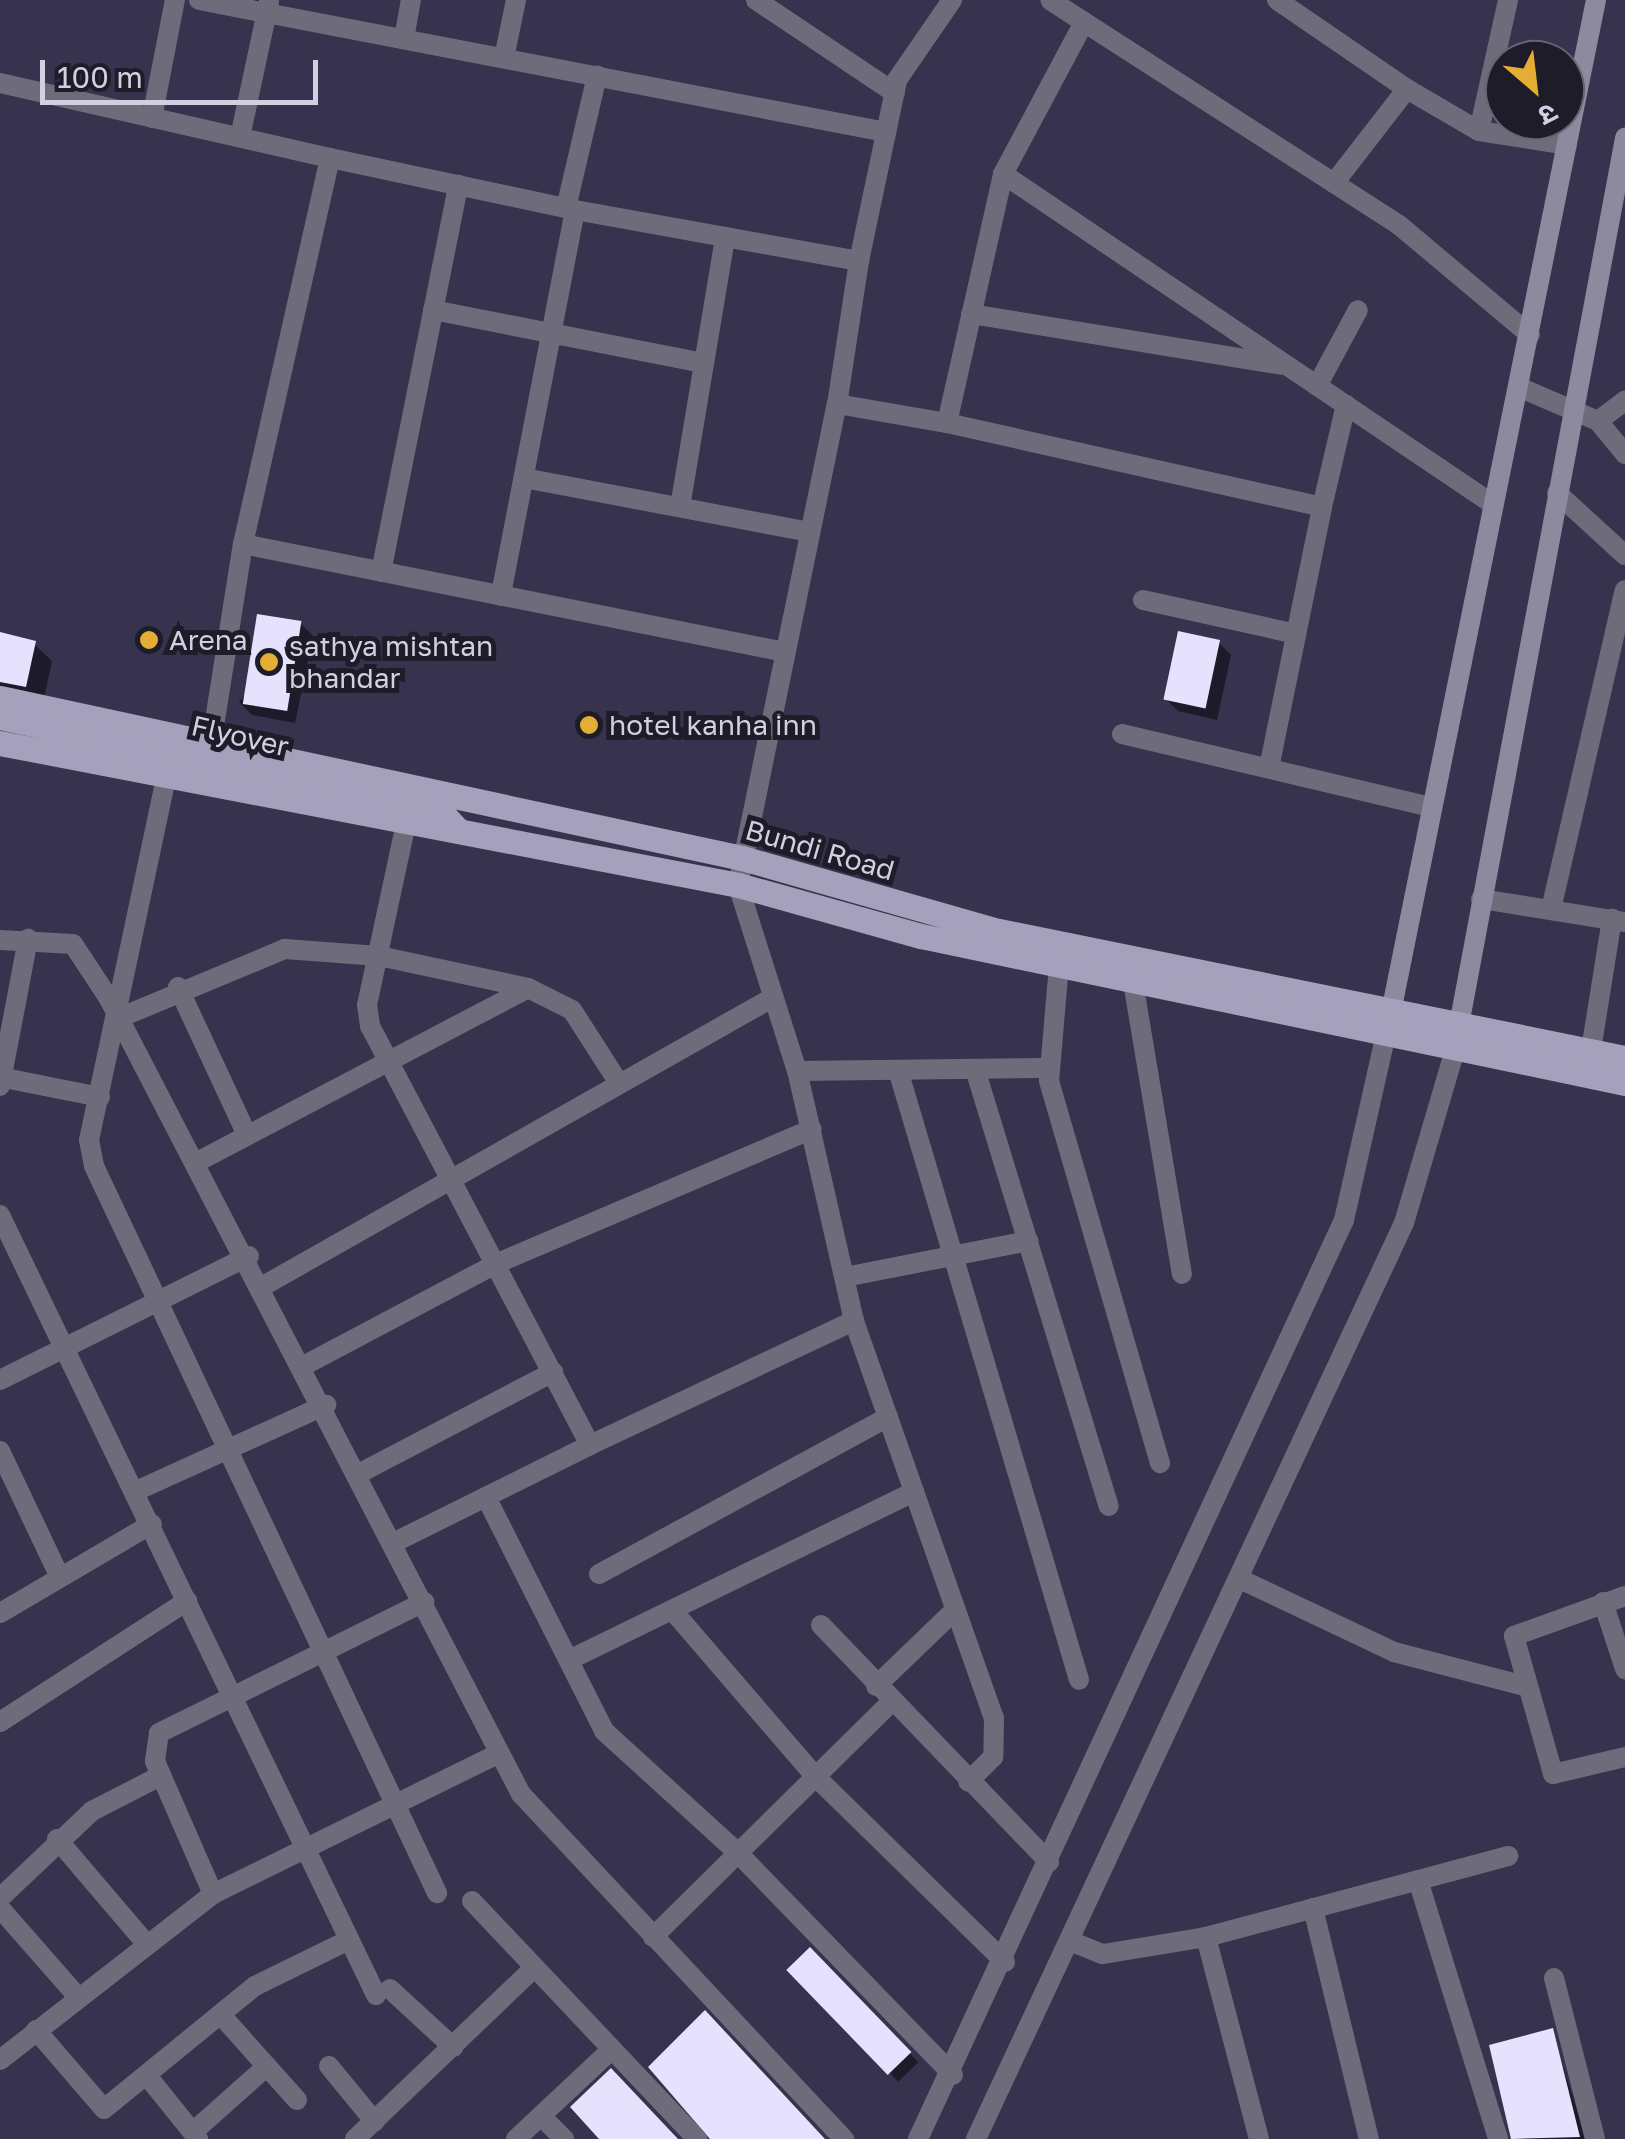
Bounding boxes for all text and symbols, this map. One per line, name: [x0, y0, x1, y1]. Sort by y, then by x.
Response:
scale bar: [45, 40, 322, 102]
north arrow: [1485, 40, 1585, 140]
text: 100 m: [57, 59, 143, 95]
text: उ: [1533, 97, 1563, 134]
place label: Arena: [169, 623, 248, 657]
marker: Arena: [138, 629, 160, 651]
place label: sathya mishtan bhandar: [289, 629, 493, 695]
marker: sathya mishtan bhandar: [258, 651, 280, 673]
place label: hotel kanha inn: [609, 708, 817, 742]
street label: Flyover: [188, 709, 292, 763]
marker: hotel kanha inn: [578, 714, 600, 736]
street label: Bundi Road: [742, 813, 898, 887]

